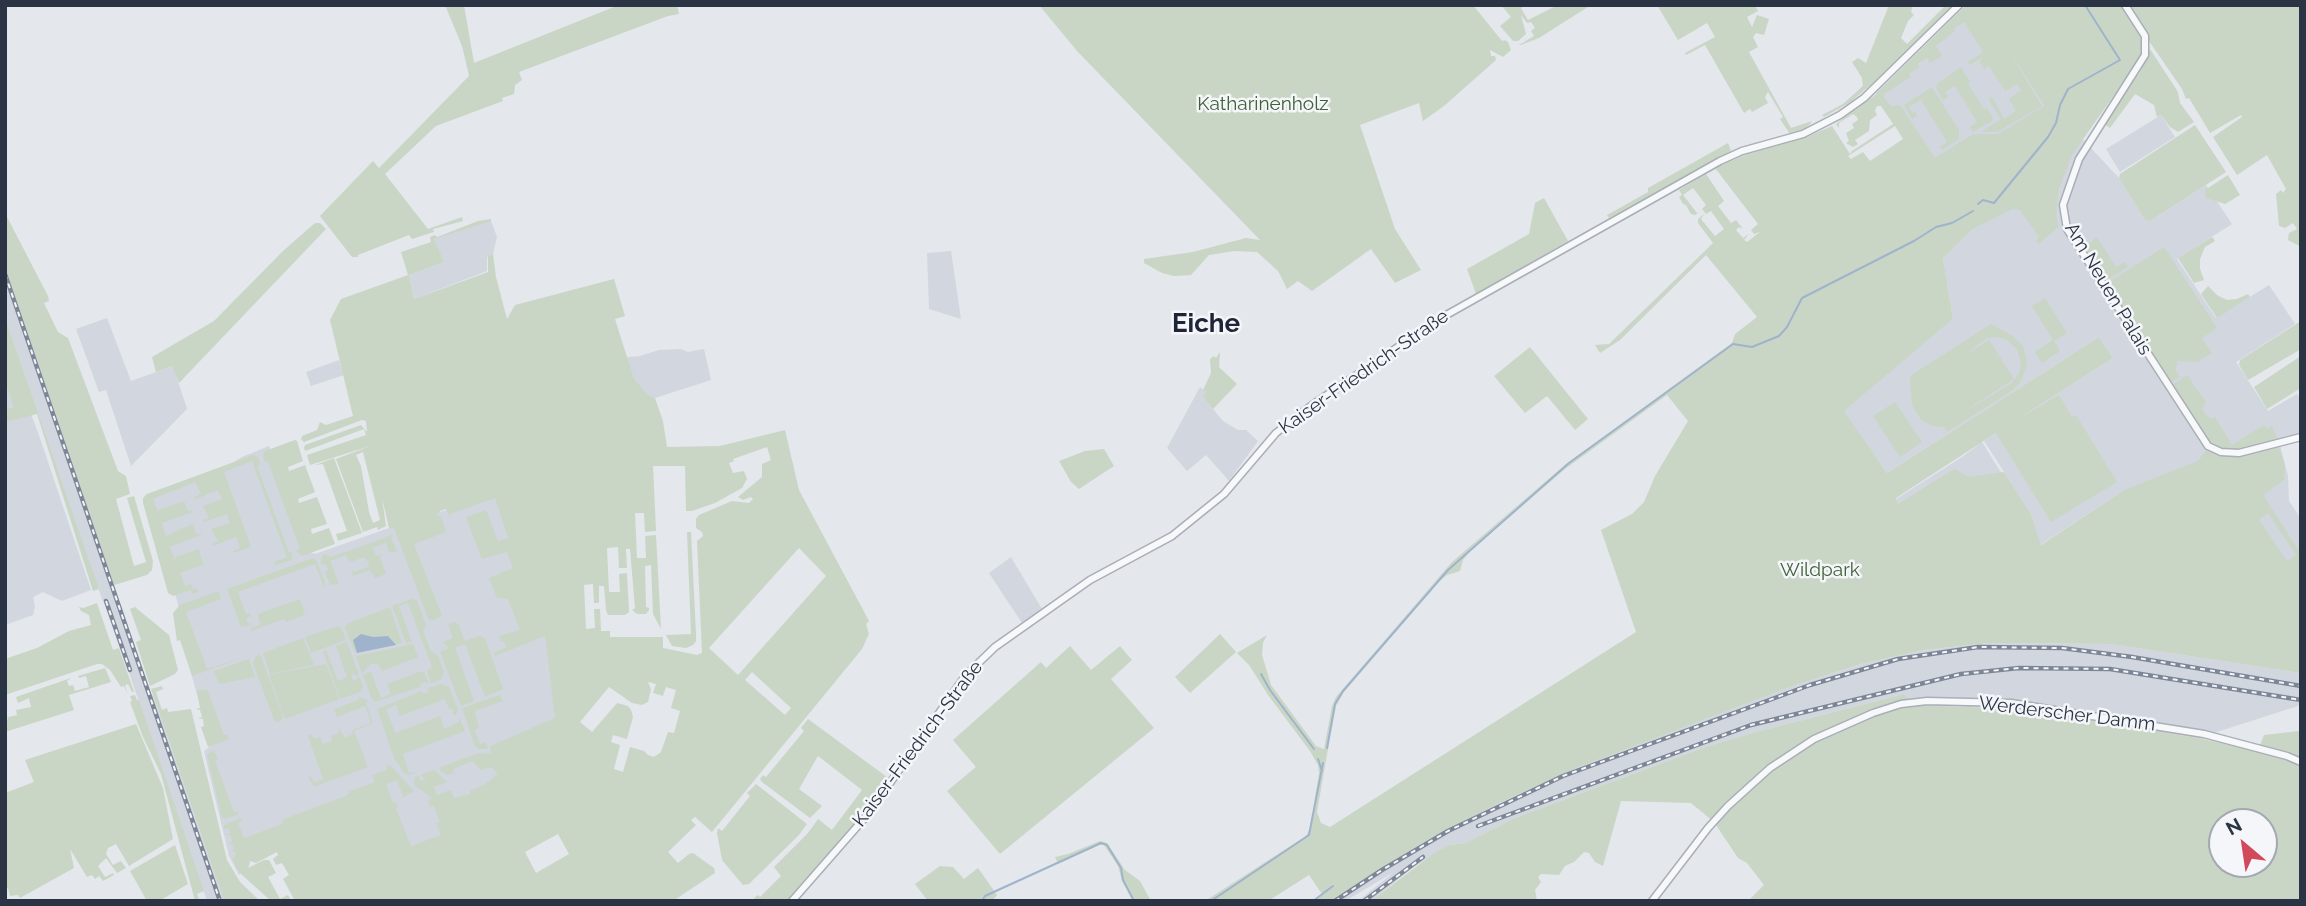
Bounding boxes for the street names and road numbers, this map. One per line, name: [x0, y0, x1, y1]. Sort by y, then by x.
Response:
street label: Am Neuen Palais: [2060, 219, 2156, 359]
street label: Kaiser-Friedrich-Straße: [1275, 305, 1453, 439]
street label: Kaiser-Friedrich-Straße: [848, 656, 988, 832]
street label: Werderscher Damm: [1977, 692, 2157, 736]

